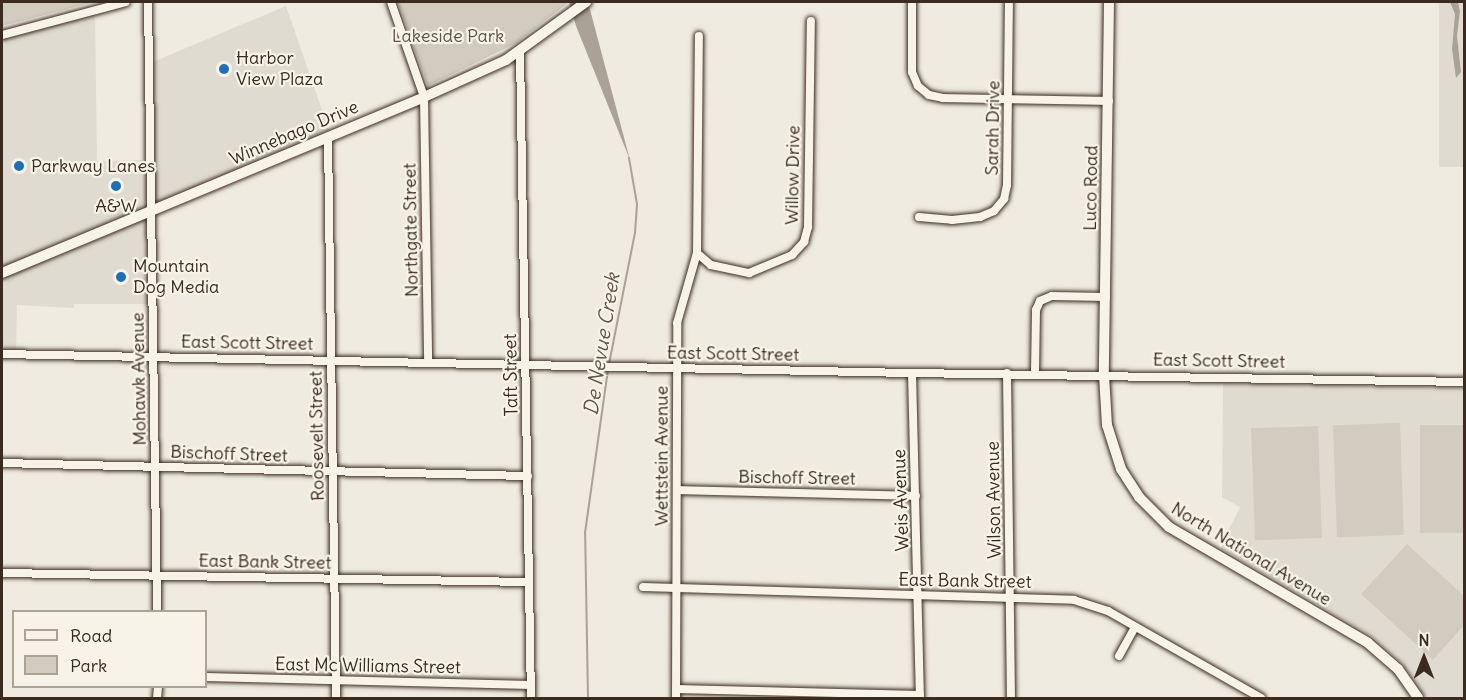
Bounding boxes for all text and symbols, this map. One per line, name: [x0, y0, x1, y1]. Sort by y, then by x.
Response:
park label: Lakeside Park: [392, 25, 504, 47]
place label: Harbor View Plaza: [236, 48, 323, 90]
marker: Harbor View Plaza: [217, 62, 231, 76]
street label: Sarah Drive: [981, 80, 1005, 176]
street label: Winnebago Drive: [226, 96, 362, 170]
street label: Willow Drive: [781, 125, 805, 225]
street label: Luco Road: [1079, 145, 1103, 231]
place label: Parkway Lanes: [31, 155, 155, 177]
marker: Parkway Lanes: [12, 159, 26, 173]
street label: Northgate Street: [399, 163, 423, 297]
marker: A&W: [109, 179, 123, 193]
place label: A&W: [95, 195, 137, 217]
place label: Mountain Dog Media: [133, 256, 219, 298]
marker: Mountain Dog Media: [114, 270, 128, 284]
water label: De Nevue Creek: [578, 271, 624, 417]
street label: Mohawk Avenue: [127, 312, 151, 446]
street label: East Scott Street: [181, 331, 313, 355]
street label: Taft Street: [499, 333, 523, 417]
street label: East Scott Street: [667, 342, 799, 366]
street label: East Scott Street: [1153, 349, 1285, 373]
street label: Roosevelt Street: [305, 371, 329, 501]
street label: Wettstein Avenue: [651, 386, 673, 526]
street label: Bischoff Street: [170, 441, 288, 467]
street label: Wilson Avenue: [982, 441, 1006, 559]
street label: Weis Avenue: [888, 449, 914, 551]
street label: Bischoff Street: [738, 466, 856, 490]
street label: North National Avenue: [1167, 498, 1335, 610]
street label: East Bank Street: [198, 550, 332, 574]
street label: East Bank Street: [898, 569, 1032, 593]
legend: [12, 610, 207, 688]
text: Road: [70, 624, 112, 647]
north arrow: [1394, 628, 1454, 688]
text: N: [1418, 630, 1430, 650]
text: Park: [70, 654, 107, 677]
street label: East Mc Williams Street: [275, 654, 461, 678]

